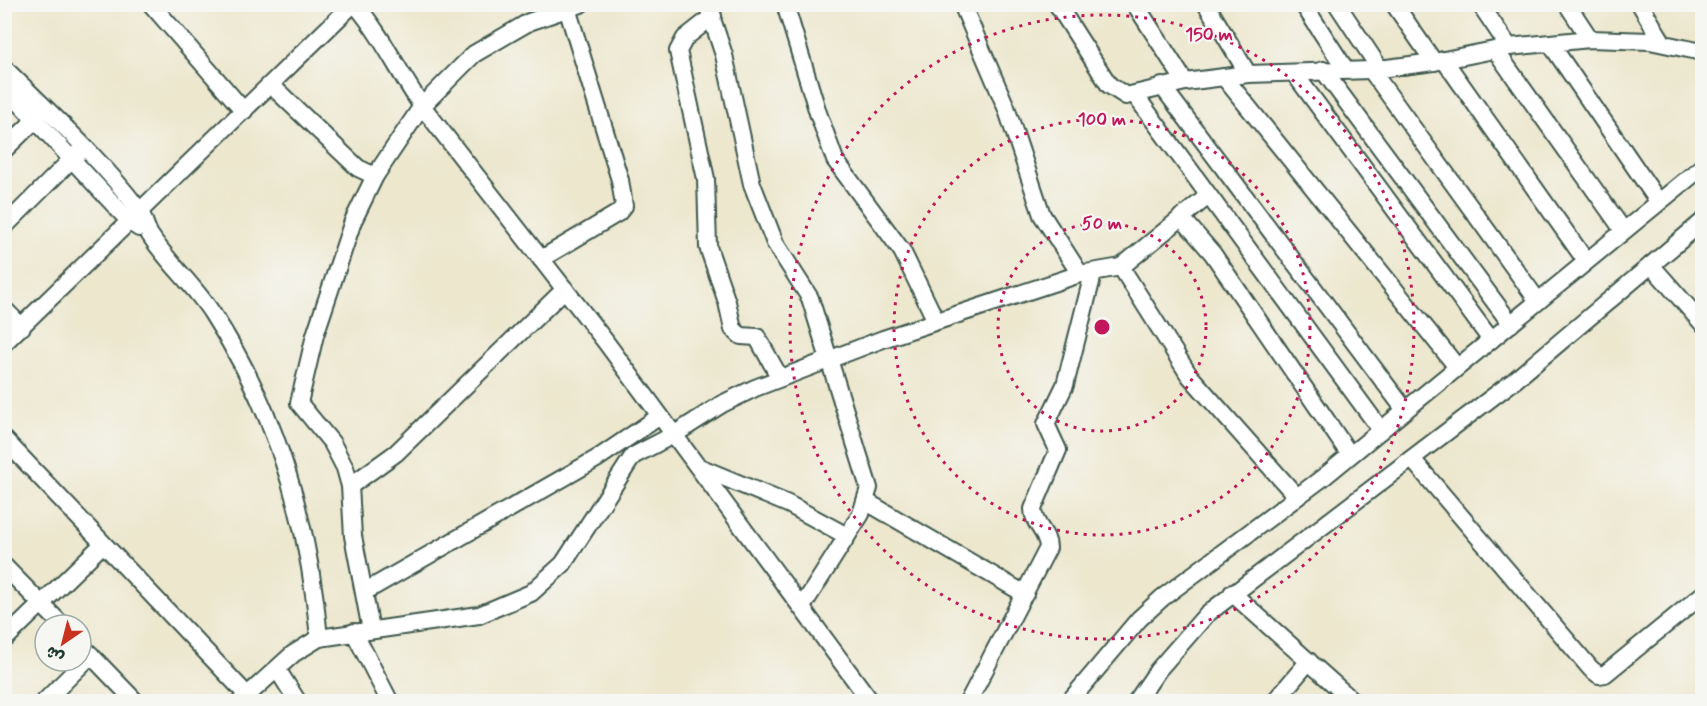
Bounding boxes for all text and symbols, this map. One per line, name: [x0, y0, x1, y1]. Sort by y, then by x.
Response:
text: 150 m: [1185, 23, 1233, 47]
text: 100 m: [1078, 108, 1126, 132]
text: 50 m: [1082, 212, 1122, 236]
centre of rings: [1092, 317, 1112, 337]
north arrow: [33, 613, 93, 673]
text: ش: [42, 640, 68, 668]

